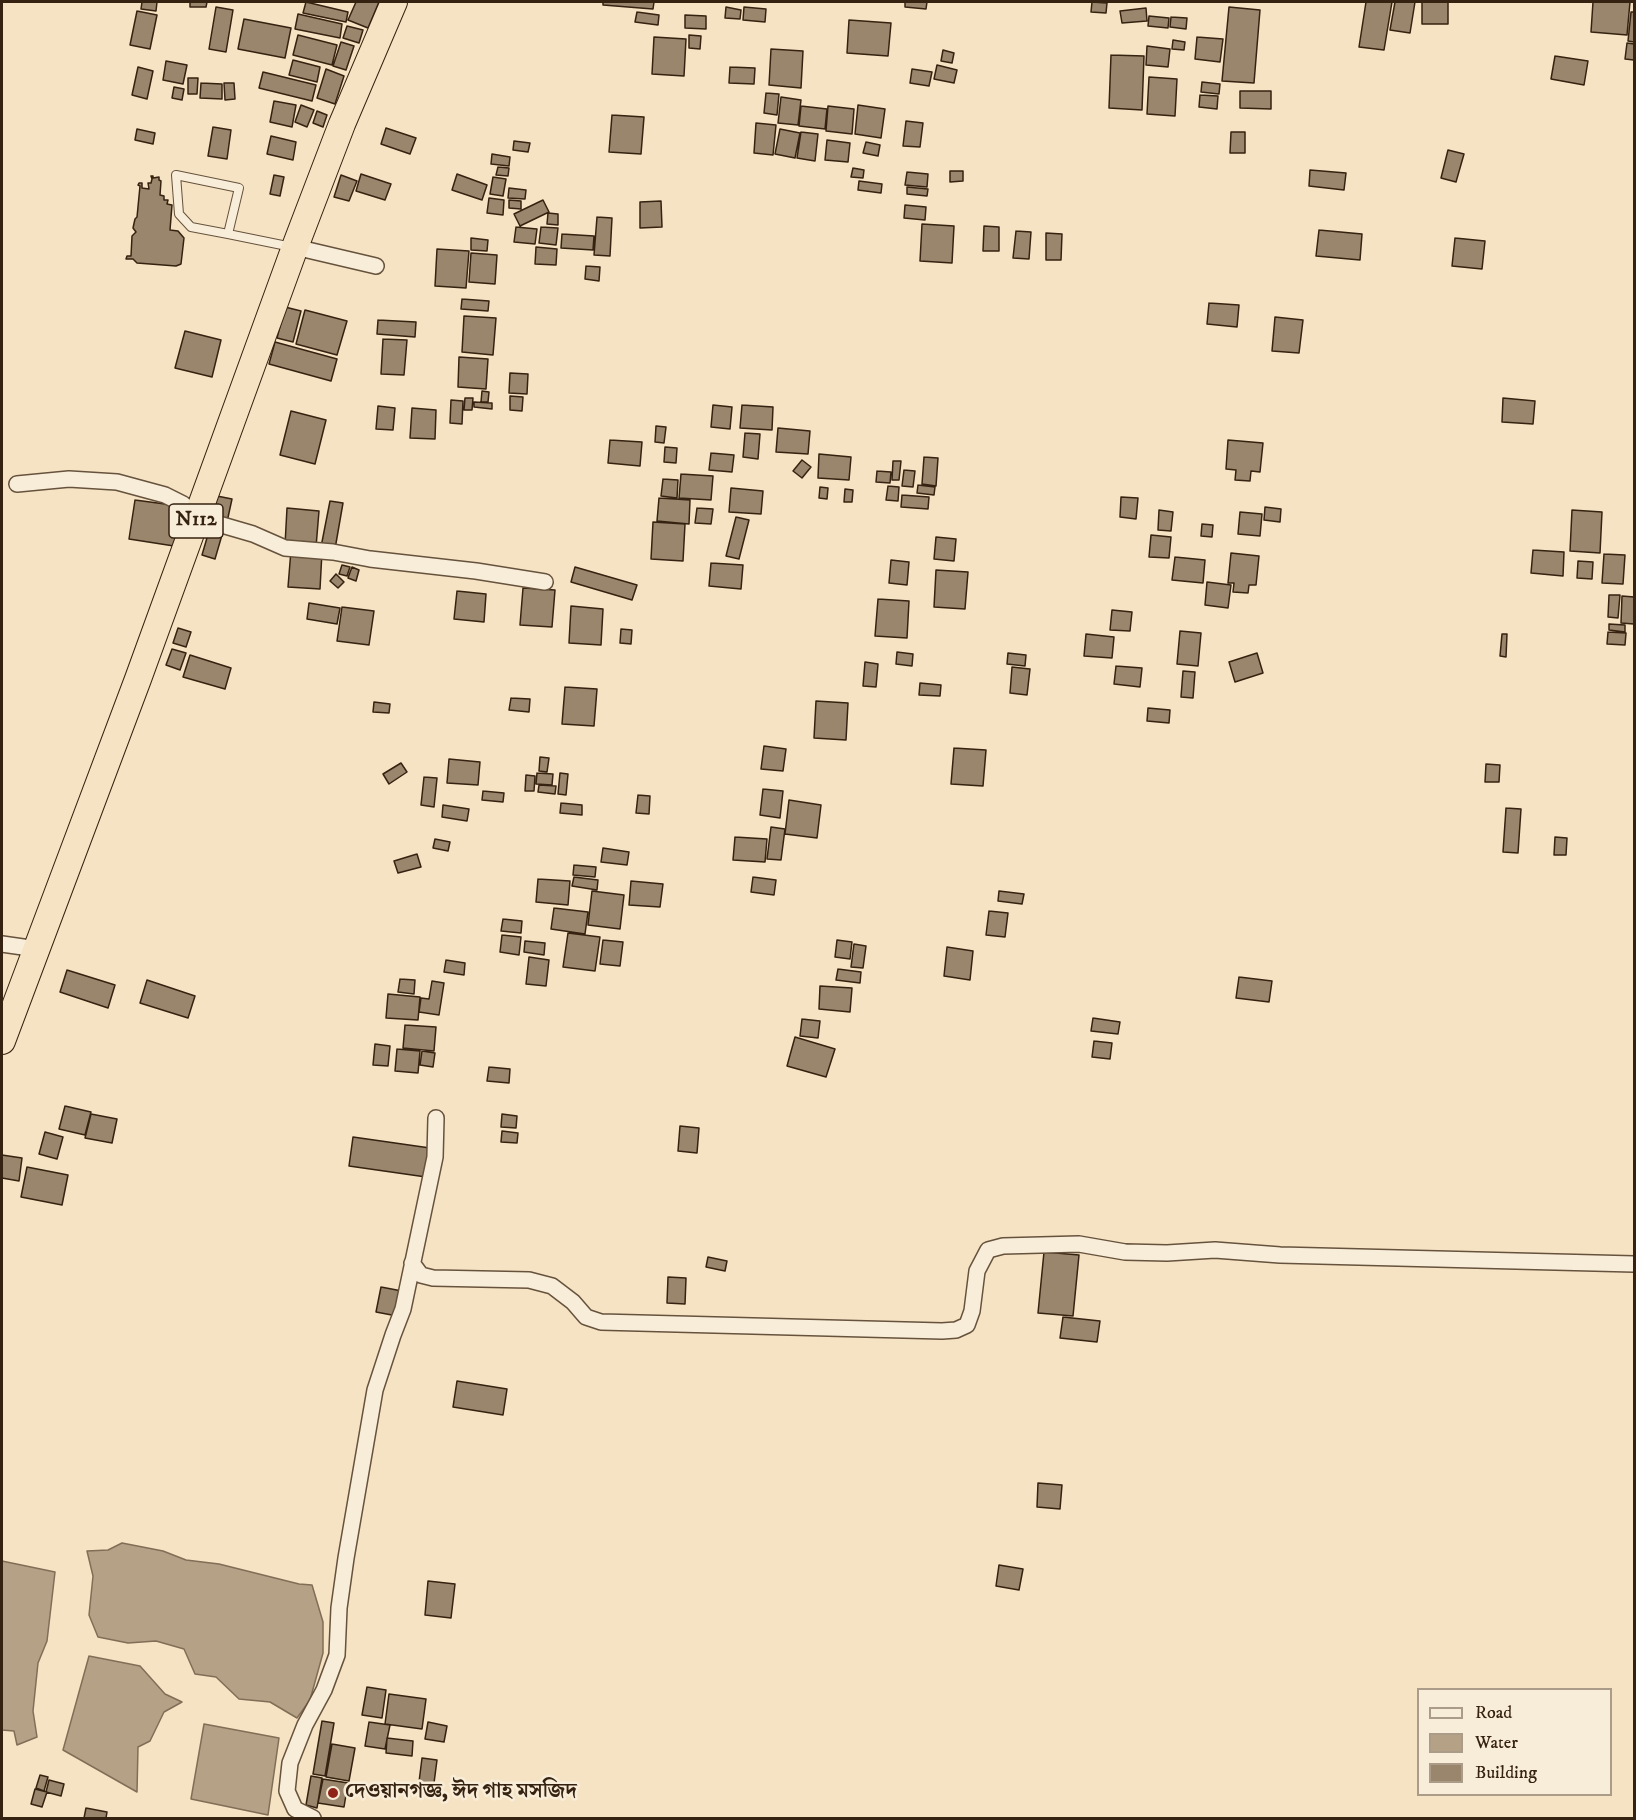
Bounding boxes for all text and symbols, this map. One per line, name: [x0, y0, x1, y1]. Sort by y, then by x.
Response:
road number: N112: [169, 504, 223, 538]
legend: [1417, 1688, 1612, 1796]
text: Road: [1475, 1702, 1512, 1724]
text: Water: [1475, 1732, 1518, 1754]
text: Building: [1475, 1762, 1537, 1784]
place label: দেওয়ানগজ্ঞ, ঈদ গাহ মসজিদ: [345, 1780, 577, 1806]
marker: দেওয়ানগজ্ঞ, ঈদ গাহ মসজিদ: [326, 1786, 340, 1800]

